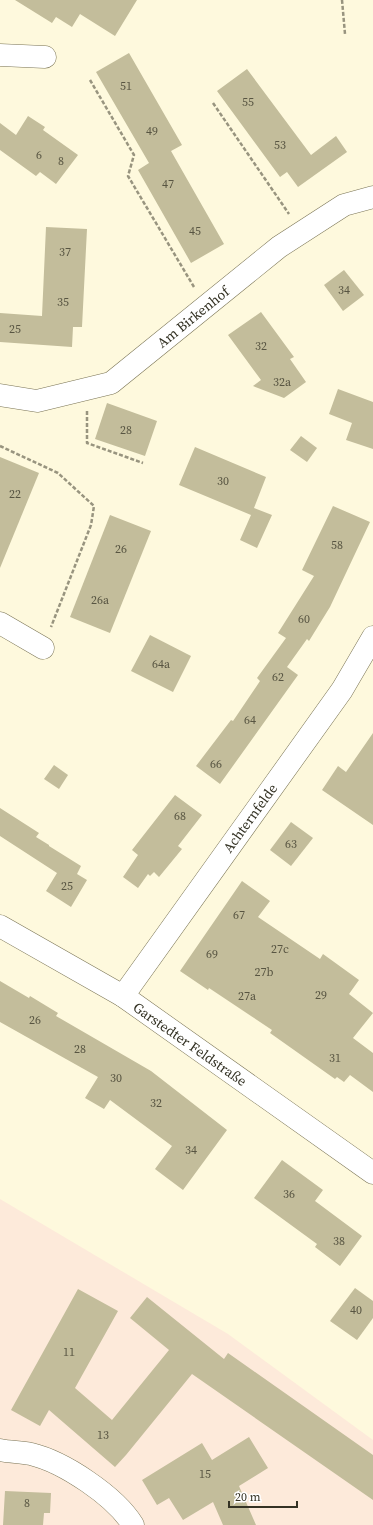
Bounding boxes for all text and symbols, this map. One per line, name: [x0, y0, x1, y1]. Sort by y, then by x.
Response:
house number: 51: [120, 78, 132, 94]
house number: 55: [242, 94, 254, 110]
house number: 49: [146, 123, 158, 139]
house number: 53: [274, 137, 286, 153]
house number: 6: [36, 147, 42, 163]
house number: 8: [58, 153, 64, 169]
house number: 47: [162, 176, 174, 192]
house number: 45: [189, 223, 201, 239]
house number: 37: [59, 244, 71, 260]
street label: Am Birkenhof: [153, 281, 234, 352]
house number: 34: [338, 282, 350, 298]
house number: 35: [57, 294, 69, 310]
house number: 25: [9, 321, 21, 337]
house number: 32: [255, 338, 267, 354]
house number: 32a: [273, 374, 292, 390]
house number: 28: [120, 422, 132, 438]
house number: 30: [217, 473, 229, 489]
house number: 22: [9, 486, 21, 502]
house number: 58: [331, 537, 343, 553]
house number: 26: [115, 541, 127, 557]
house number: 26a: [91, 592, 110, 608]
house number: 60: [298, 611, 310, 627]
house number: 64a: [152, 656, 171, 672]
house number: 62: [272, 669, 284, 685]
house number: 64: [244, 712, 256, 728]
house number: 66: [210, 756, 222, 772]
street label: Achternfelde: [218, 779, 282, 857]
house number: 68: [174, 808, 186, 824]
house number: 63: [285, 836, 297, 852]
house number: 25: [61, 878, 73, 894]
house number: 67: [233, 907, 245, 923]
house number: 27c: [271, 941, 289, 957]
house number: 69: [206, 946, 218, 962]
house number: 27b: [255, 964, 274, 980]
house number: 29: [315, 987, 327, 1003]
house number: 27a: [238, 988, 257, 1004]
street label: Garstedter Feldstraße: [129, 997, 251, 1091]
house number: 26: [29, 1012, 41, 1028]
house number: 28: [74, 1041, 86, 1057]
house number: 31: [329, 1050, 341, 1066]
house number: 30: [110, 1070, 122, 1086]
house number: 32: [150, 1095, 162, 1111]
house number: 34: [185, 1142, 197, 1158]
house number: 36: [283, 1186, 295, 1202]
house number: 38: [333, 1233, 345, 1249]
house number: 40: [350, 1302, 362, 1318]
house number: 11: [63, 1344, 75, 1360]
house number: 13: [97, 1427, 109, 1443]
house number: 15: [199, 1466, 211, 1482]
scale bar: [229, 1483, 297, 1509]
text: 20 m: [235, 1489, 261, 1505]
house number: 8: [24, 1495, 30, 1511]

